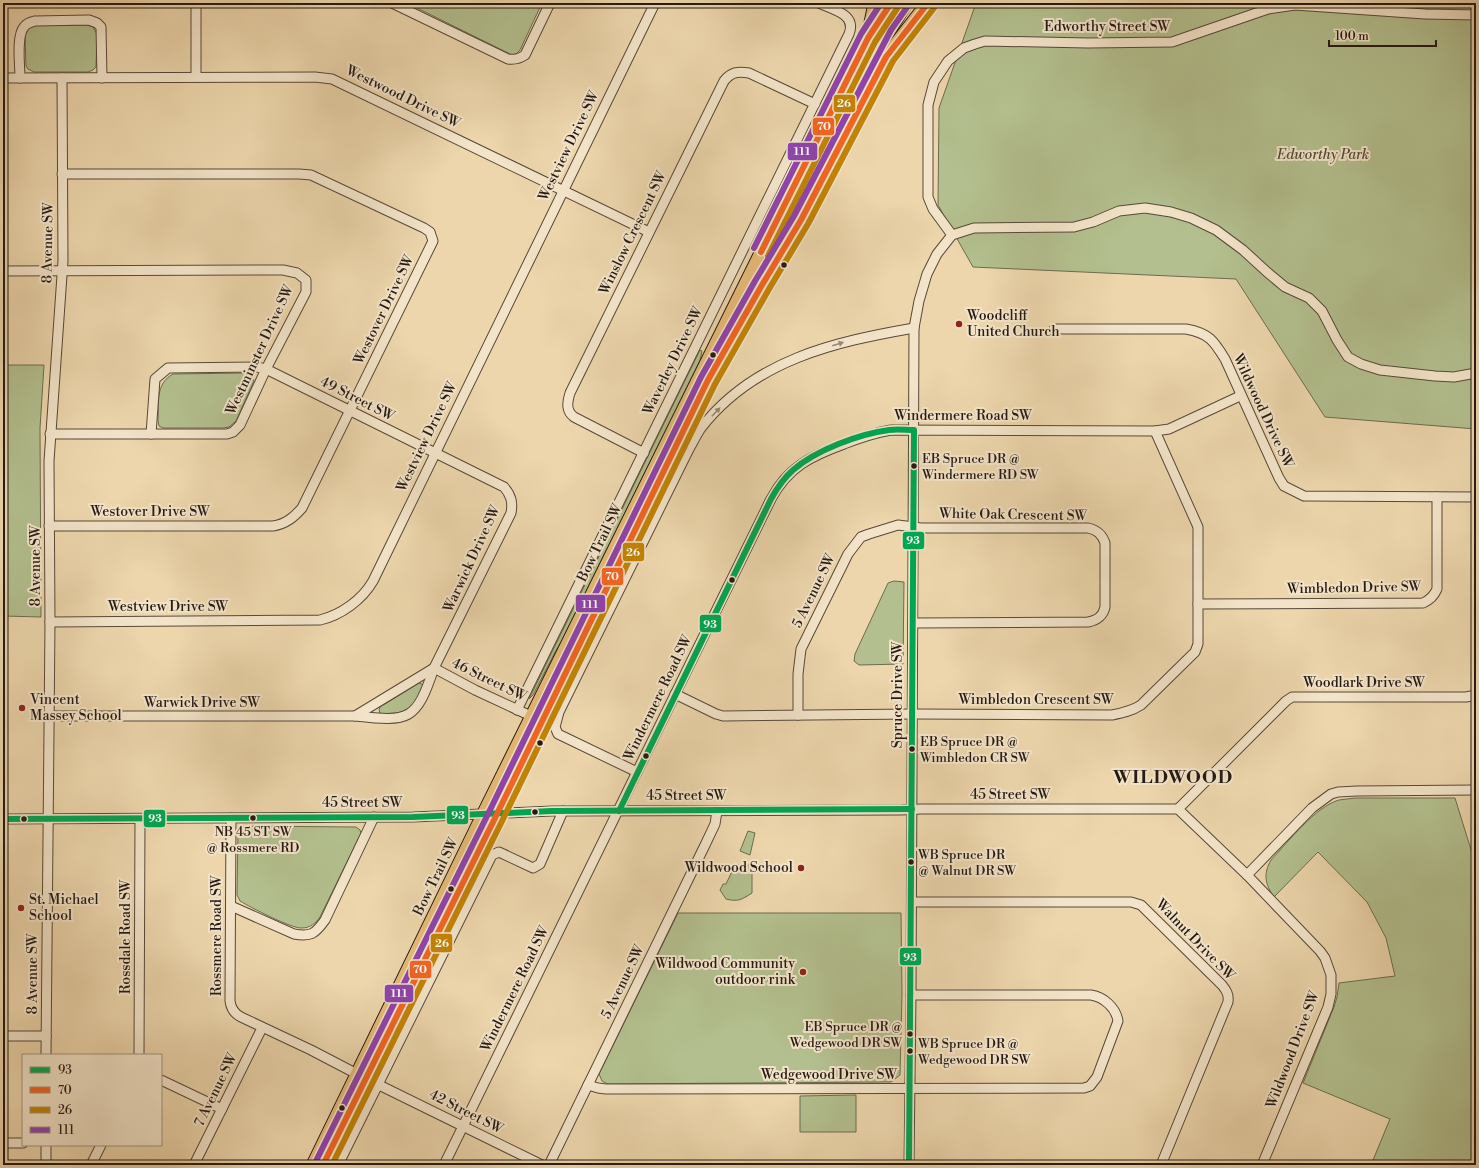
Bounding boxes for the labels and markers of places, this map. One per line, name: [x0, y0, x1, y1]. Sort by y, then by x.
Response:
unlabelled marker: [779, 260, 789, 270]
place label: Woodcliff United Church: [966, 307, 1060, 341]
marker: Woodcliff United Church: [954, 319, 964, 329]
unlabelled marker: [708, 350, 718, 360]
place label: EB Spruce DR @ Windermere RD SW: [921, 451, 1040, 483]
marker: EB Spruce DR @ Windermere RD SW: [909, 461, 919, 471]
unlabelled marker: [727, 575, 737, 585]
place label: Vincent Massey School: [29, 691, 122, 725]
marker: Vincent Massey School: [17, 703, 27, 713]
place label: EB Spruce DR @ Wimbledon CR SW: [919, 734, 1031, 766]
unlabelled marker: [535, 738, 545, 748]
marker: EB Spruce DR @ Wimbledon CR SW: [907, 744, 917, 754]
unlabelled marker: [641, 751, 651, 761]
unlabelled marker: [530, 807, 540, 817]
marker: NB 45 ST SW @ Rossmere RD: [248, 813, 258, 823]
unlabelled marker: [19, 814, 29, 824]
place label: NB 45 ST SW @ Rossmere RD: [207, 824, 299, 856]
place label: WB Spruce DR @ Walnut DR SW: [917, 847, 1017, 879]
marker: WB Spruce DR @ Walnut DR SW: [906, 857, 916, 867]
place label: Wildwood School: [684, 859, 793, 877]
marker: Wildwood School: [796, 863, 806, 873]
unlabelled marker: [446, 884, 456, 894]
place label: St. Michael School: [29, 891, 99, 925]
marker: St. Michael School: [16, 903, 26, 913]
place label: Wildwood Community outdoor rink: [654, 955, 796, 989]
marker: Wildwood Community outdoor rink: [798, 967, 808, 977]
place label: EB Spruce DR @ Wedgewood DR SW: [789, 1019, 903, 1051]
marker: EB Spruce DR @ Wedgewood DR SW: [905, 1029, 915, 1039]
place label: WB Spruce DR @ Wedgewood DR SW: [917, 1036, 1031, 1068]
marker: WB Spruce DR @ Wedgewood DR SW: [905, 1046, 915, 1056]
unlabelled marker: [337, 1103, 347, 1113]

